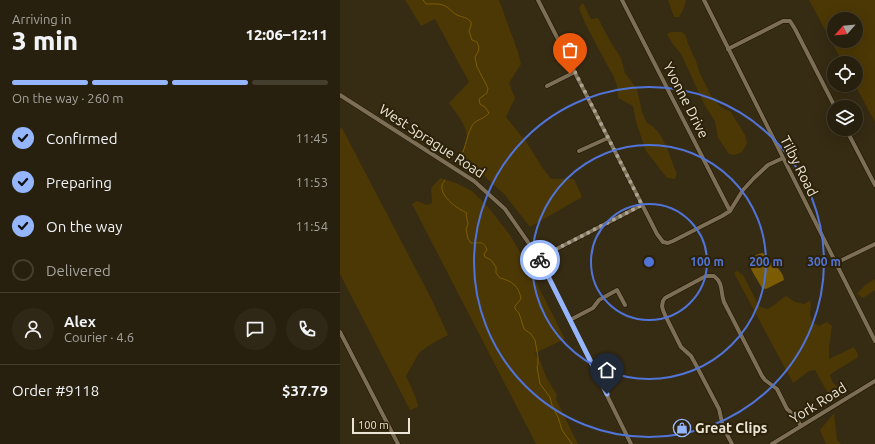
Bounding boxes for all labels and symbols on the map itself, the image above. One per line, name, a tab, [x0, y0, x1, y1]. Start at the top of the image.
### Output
north arrow	[827, 12, 863, 48]
pin	[553, 33, 587, 74]
street label: Yvonne Drive	[660, 59, 712, 141]
street label: West Sprague Road	[376, 101, 488, 181]
street label: Tilby Road	[777, 133, 821, 199]
courier	[520, 240, 560, 280]
centre of rings	[642, 255, 656, 269]
text: 100 m	[690, 255, 724, 268]
text: 200 m	[749, 255, 783, 268]
text: 300 m	[807, 255, 841, 268]
pin	[590, 353, 624, 394]
street label: York Road	[787, 379, 849, 427]
scale bar	[352, 416, 410, 435]
shop icon: Great Clips	[672, 418, 692, 438]
place label: Great Clips	[695, 420, 768, 436]

